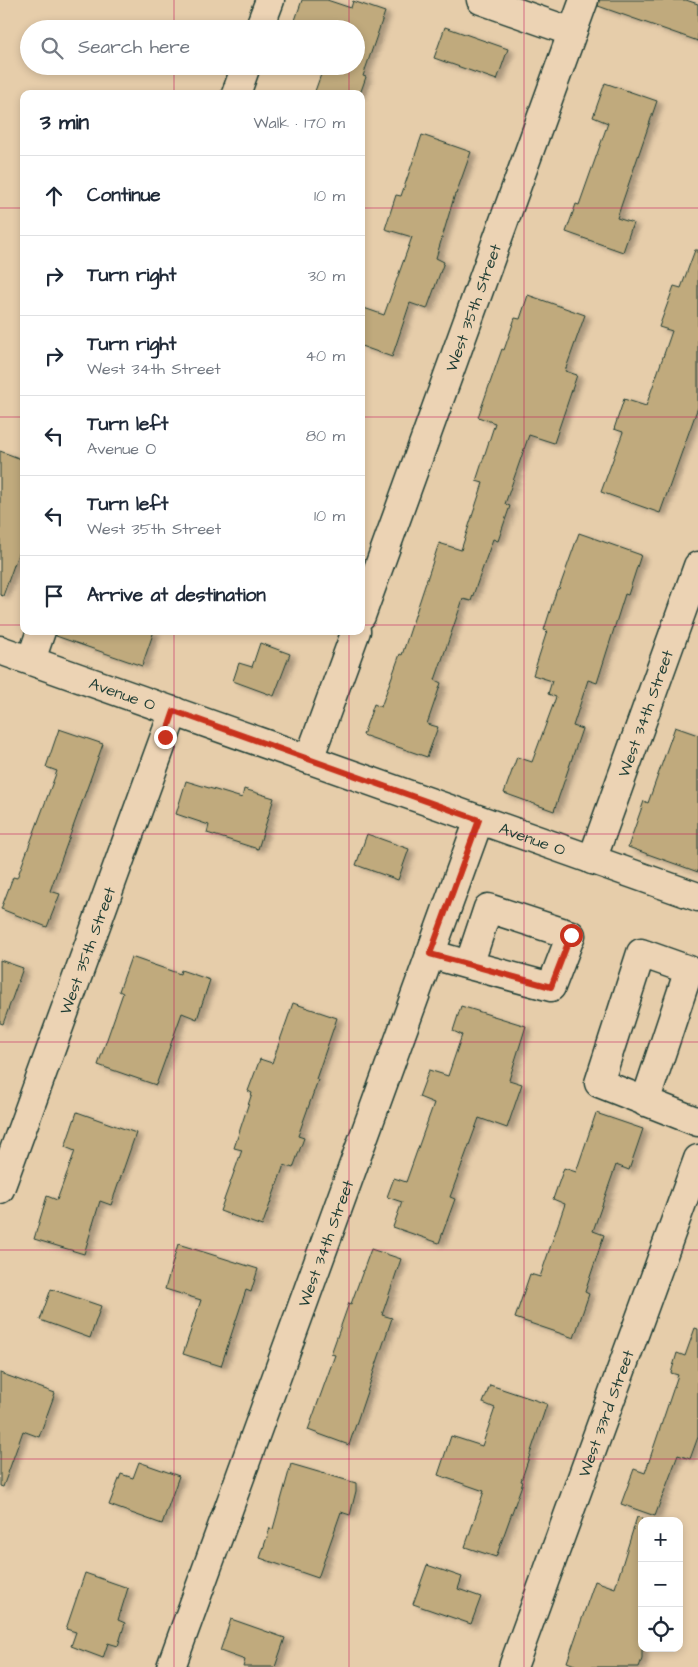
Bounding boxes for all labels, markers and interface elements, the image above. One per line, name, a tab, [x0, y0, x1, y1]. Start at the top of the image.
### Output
search box	[20, 20, 365, 75]
icon: search	[38, 34, 66, 62]
text: Search here	[78, 34, 190, 61]
text: 3 min	[40, 108, 89, 137]
text: Walk · 170 m	[254, 112, 345, 134]
icon: ahead	[40, 182, 68, 210]
text: Continue	[87, 182, 161, 209]
text: 10 m	[314, 185, 345, 207]
street label: West 35th Street	[440, 241, 507, 375]
icon: right	[40, 262, 68, 290]
text: Turn right	[87, 262, 176, 289]
text: 30 m	[308, 265, 345, 287]
text: Turn right	[87, 331, 176, 358]
icon: right	[40, 342, 68, 370]
text: 40 m	[305, 345, 345, 367]
text: West 34th Street	[87, 358, 221, 380]
text: Turn left	[87, 411, 168, 438]
icon: left	[40, 422, 68, 450]
text: 80 m	[306, 425, 345, 447]
text: Avenue O	[87, 438, 156, 460]
text: Turn left	[87, 491, 168, 518]
icon: left	[40, 502, 68, 530]
text: 10 m	[314, 505, 345, 527]
text: West 35th Street	[87, 518, 221, 540]
icon: arrive	[40, 582, 68, 610]
text: Arrive at destination	[87, 582, 266, 609]
street label: West 34th Street	[613, 646, 679, 780]
street label: Avenue O	[86, 672, 159, 716]
route end	[154, 726, 177, 749]
street label: Avenue O	[496, 818, 569, 861]
street label: West 35th Street	[55, 883, 121, 1017]
route start	[560, 924, 583, 947]
street label: West 34th Street	[293, 1176, 359, 1310]
street label: West 33rd Street	[573, 1347, 640, 1480]
map controls	[638, 1517, 683, 1652]
button: +	[638, 1517, 683, 1562]
button: −	[638, 1562, 683, 1607]
button: locate	[638, 1607, 683, 1652]

